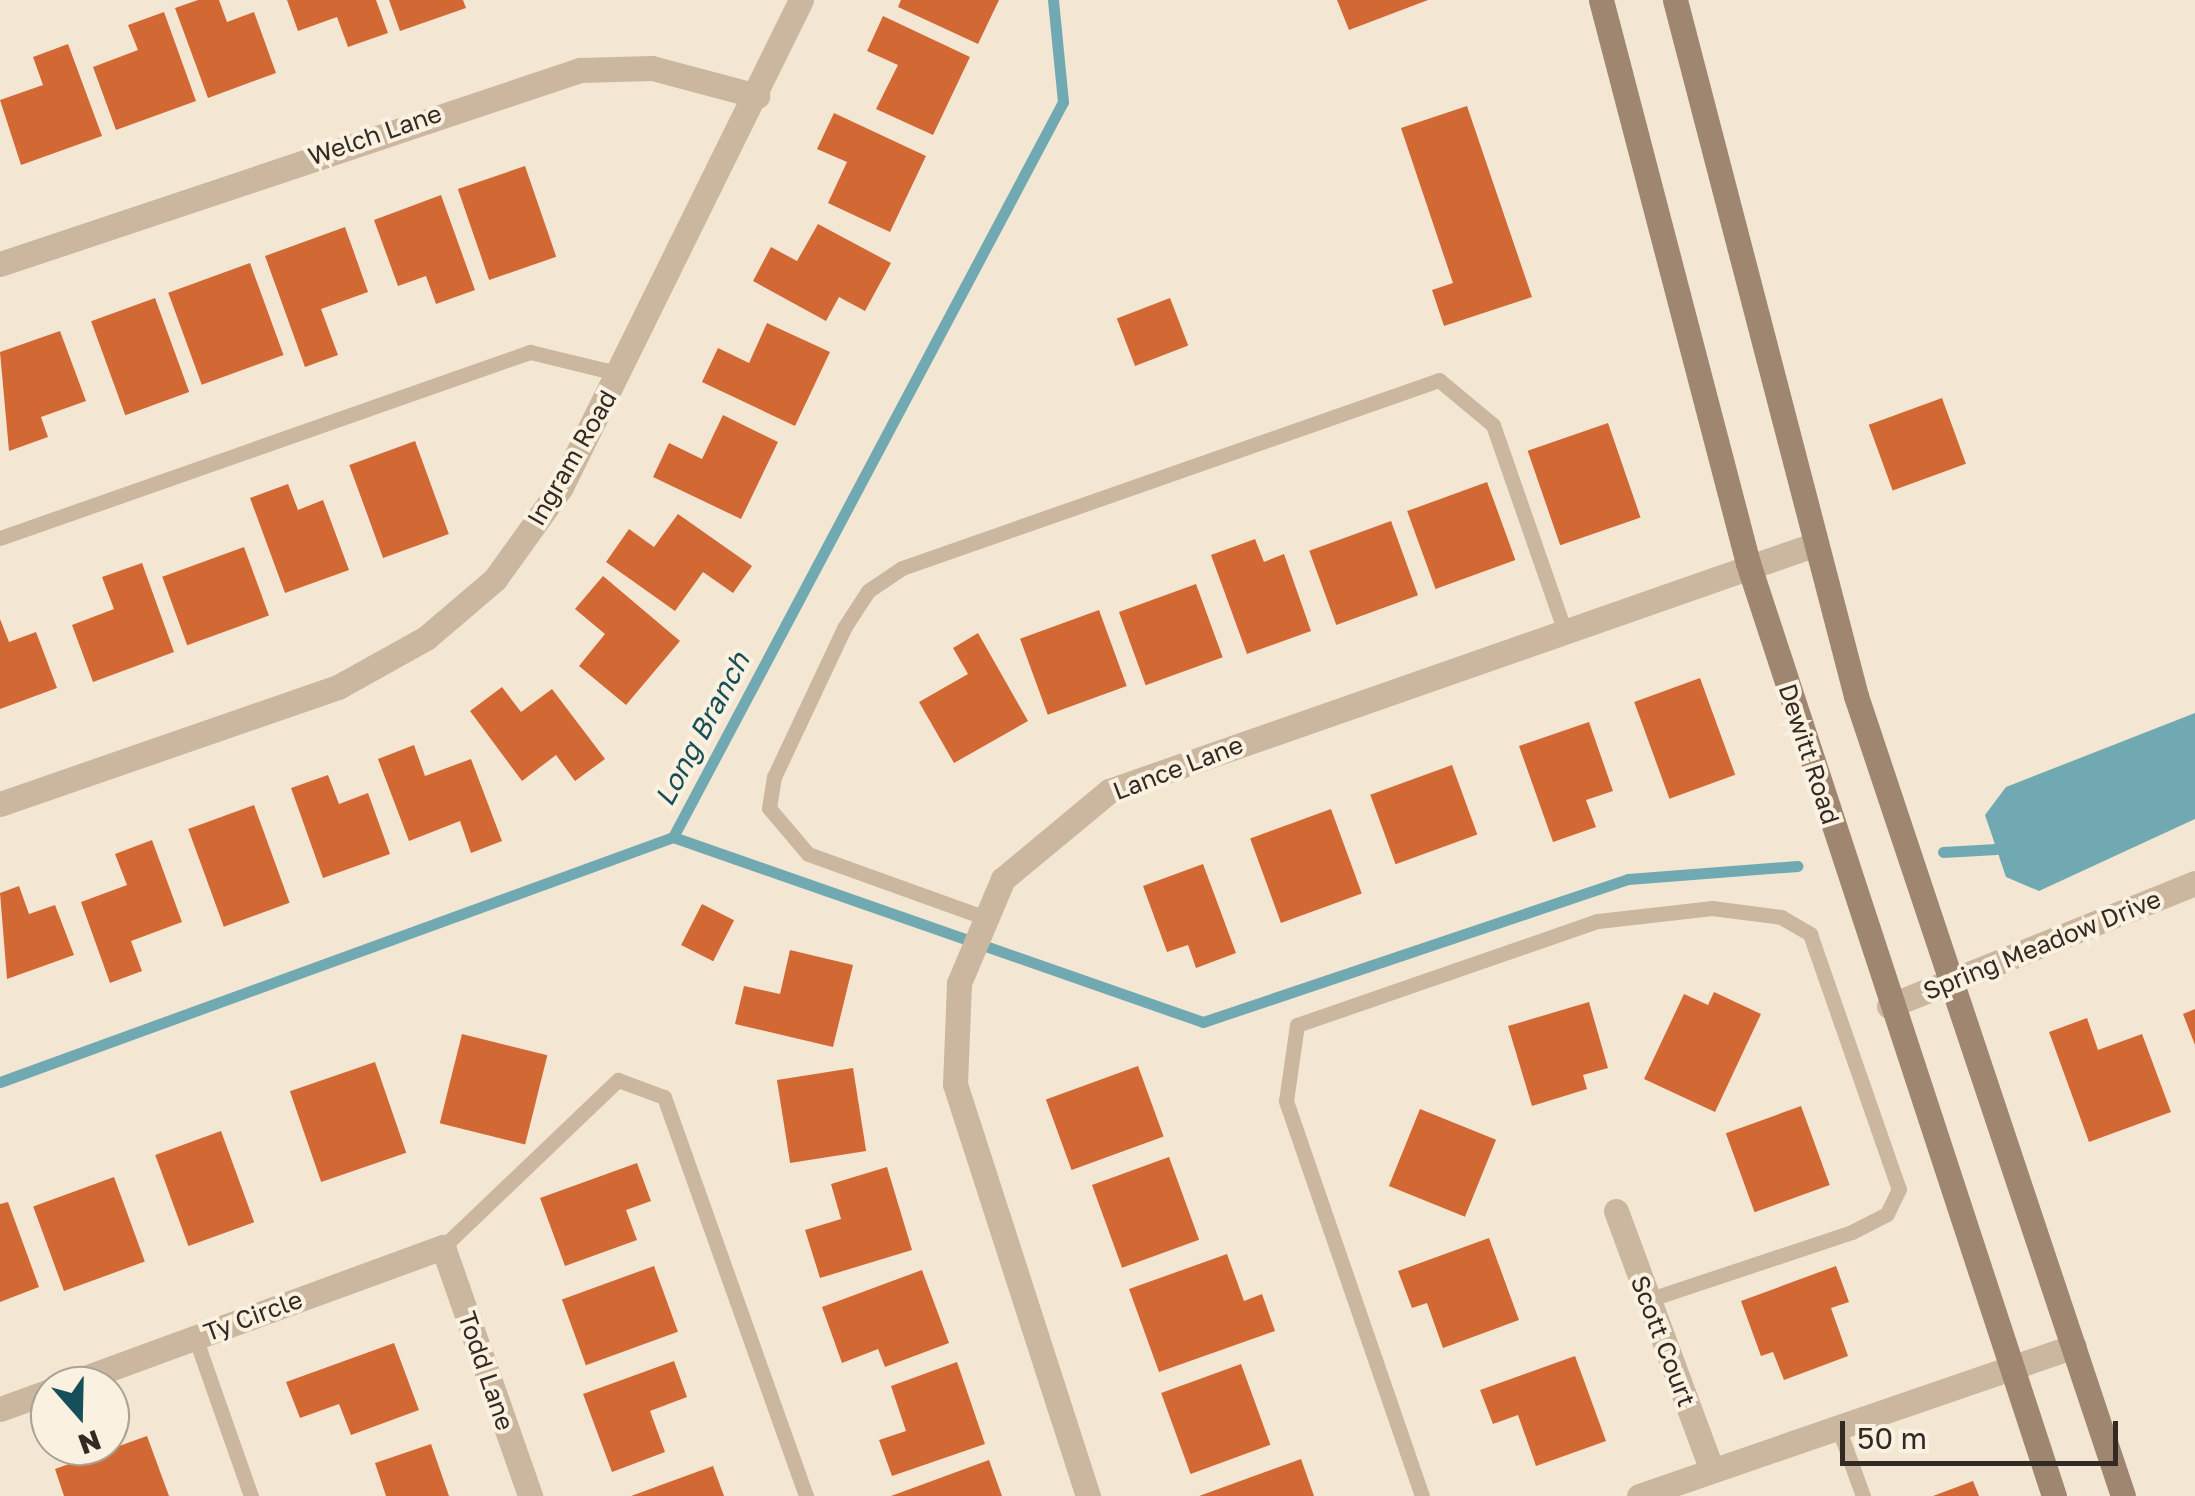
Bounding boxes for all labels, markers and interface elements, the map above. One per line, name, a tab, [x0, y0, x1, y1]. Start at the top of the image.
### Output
street label: Welch Lane	[304, 98, 446, 172]
street label: Ingram Road	[521, 385, 623, 531]
water label: Long Branch	[648, 647, 756, 811]
street label: Dewitt Road	[1772, 680, 1846, 828]
street label: Lance Lane	[1109, 729, 1247, 807]
street label: Spring Meadow Drive	[1919, 884, 2165, 1006]
street label: Scott Court	[1624, 1271, 1702, 1411]
street label: Ty Circle	[200, 1284, 306, 1348]
street label: Todd Lane	[452, 1308, 520, 1434]
north arrow	[30, 1366, 130, 1466]
scale bar	[1845, 1401, 2122, 1463]
text: 50 m	[1857, 1420, 1927, 1456]
text: N	[74, 1424, 105, 1462]

